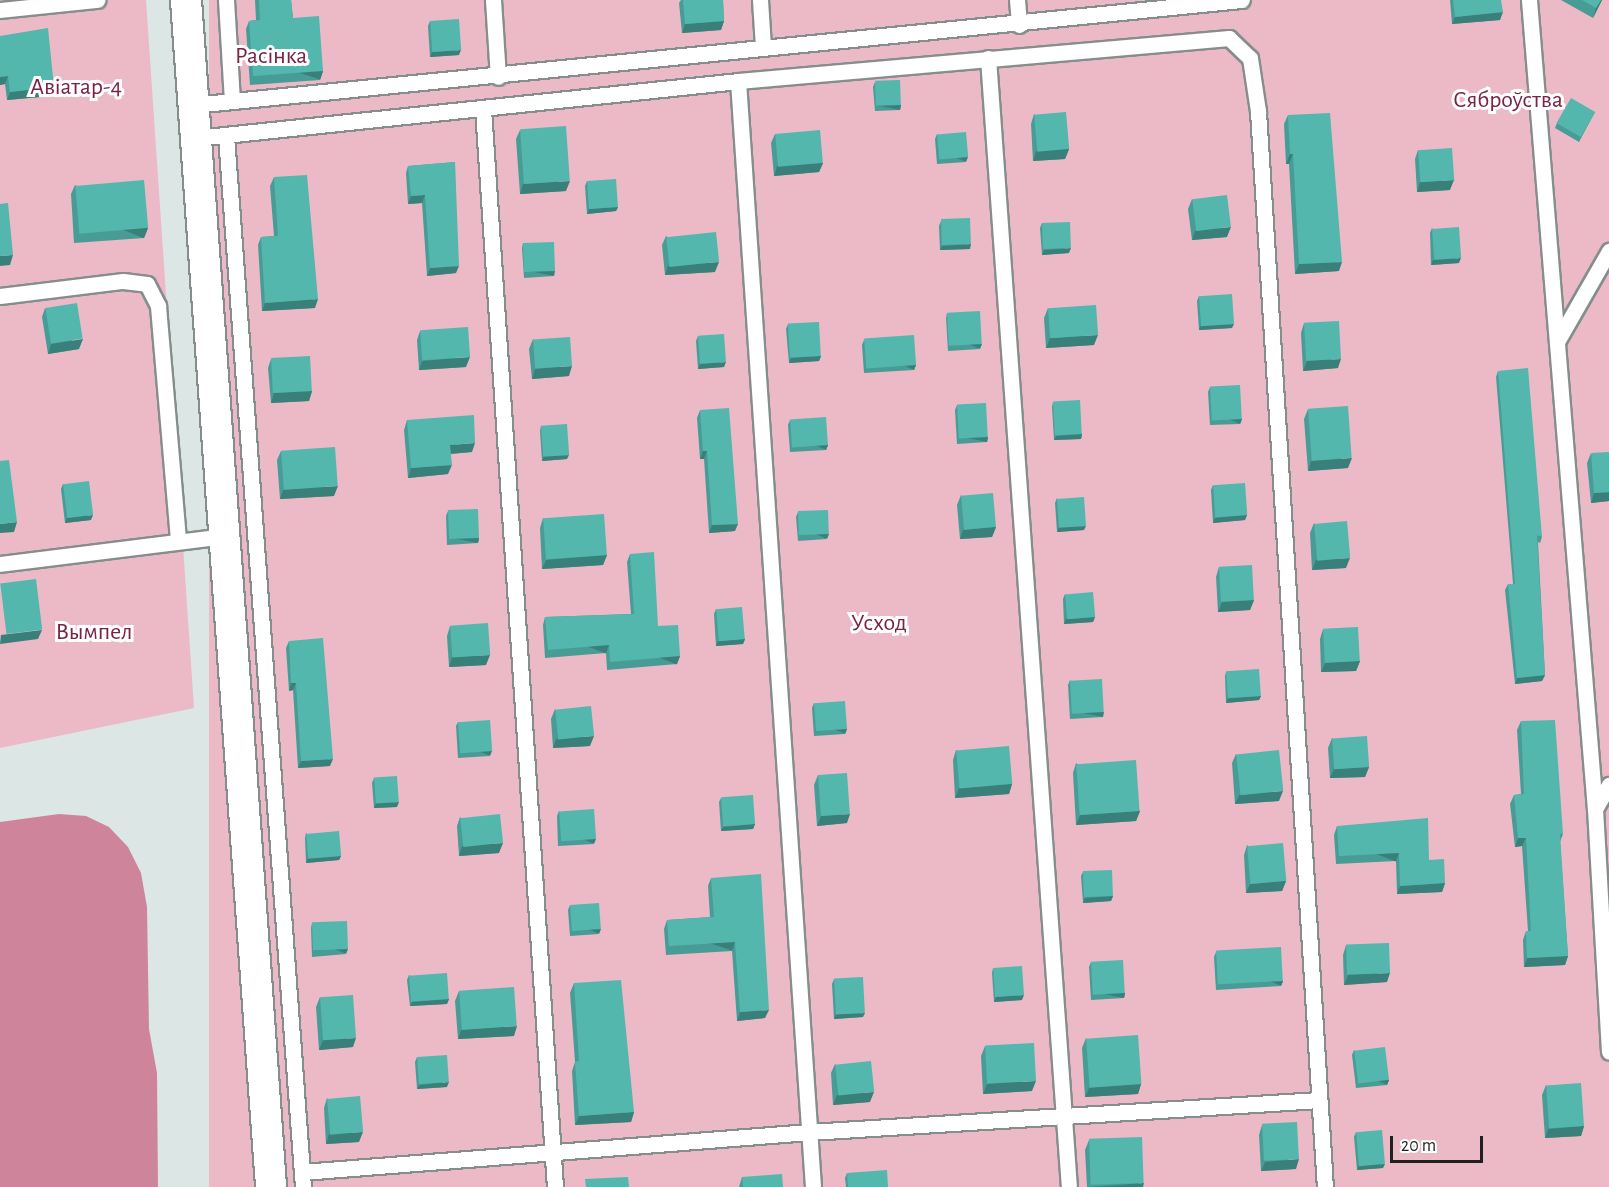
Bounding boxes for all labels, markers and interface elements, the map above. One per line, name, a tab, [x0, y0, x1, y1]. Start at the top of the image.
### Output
park label: Расінка	[235, 43, 307, 71]
park label: Авіатар-4	[30, 74, 122, 102]
park label: Сяброўства	[1453, 87, 1563, 115]
park label: Усход	[851, 610, 907, 638]
park label: Вымпел	[55, 619, 133, 647]
scale bar	[1393, 1124, 1486, 1162]
text: 20 m	[1401, 1137, 1436, 1155]

